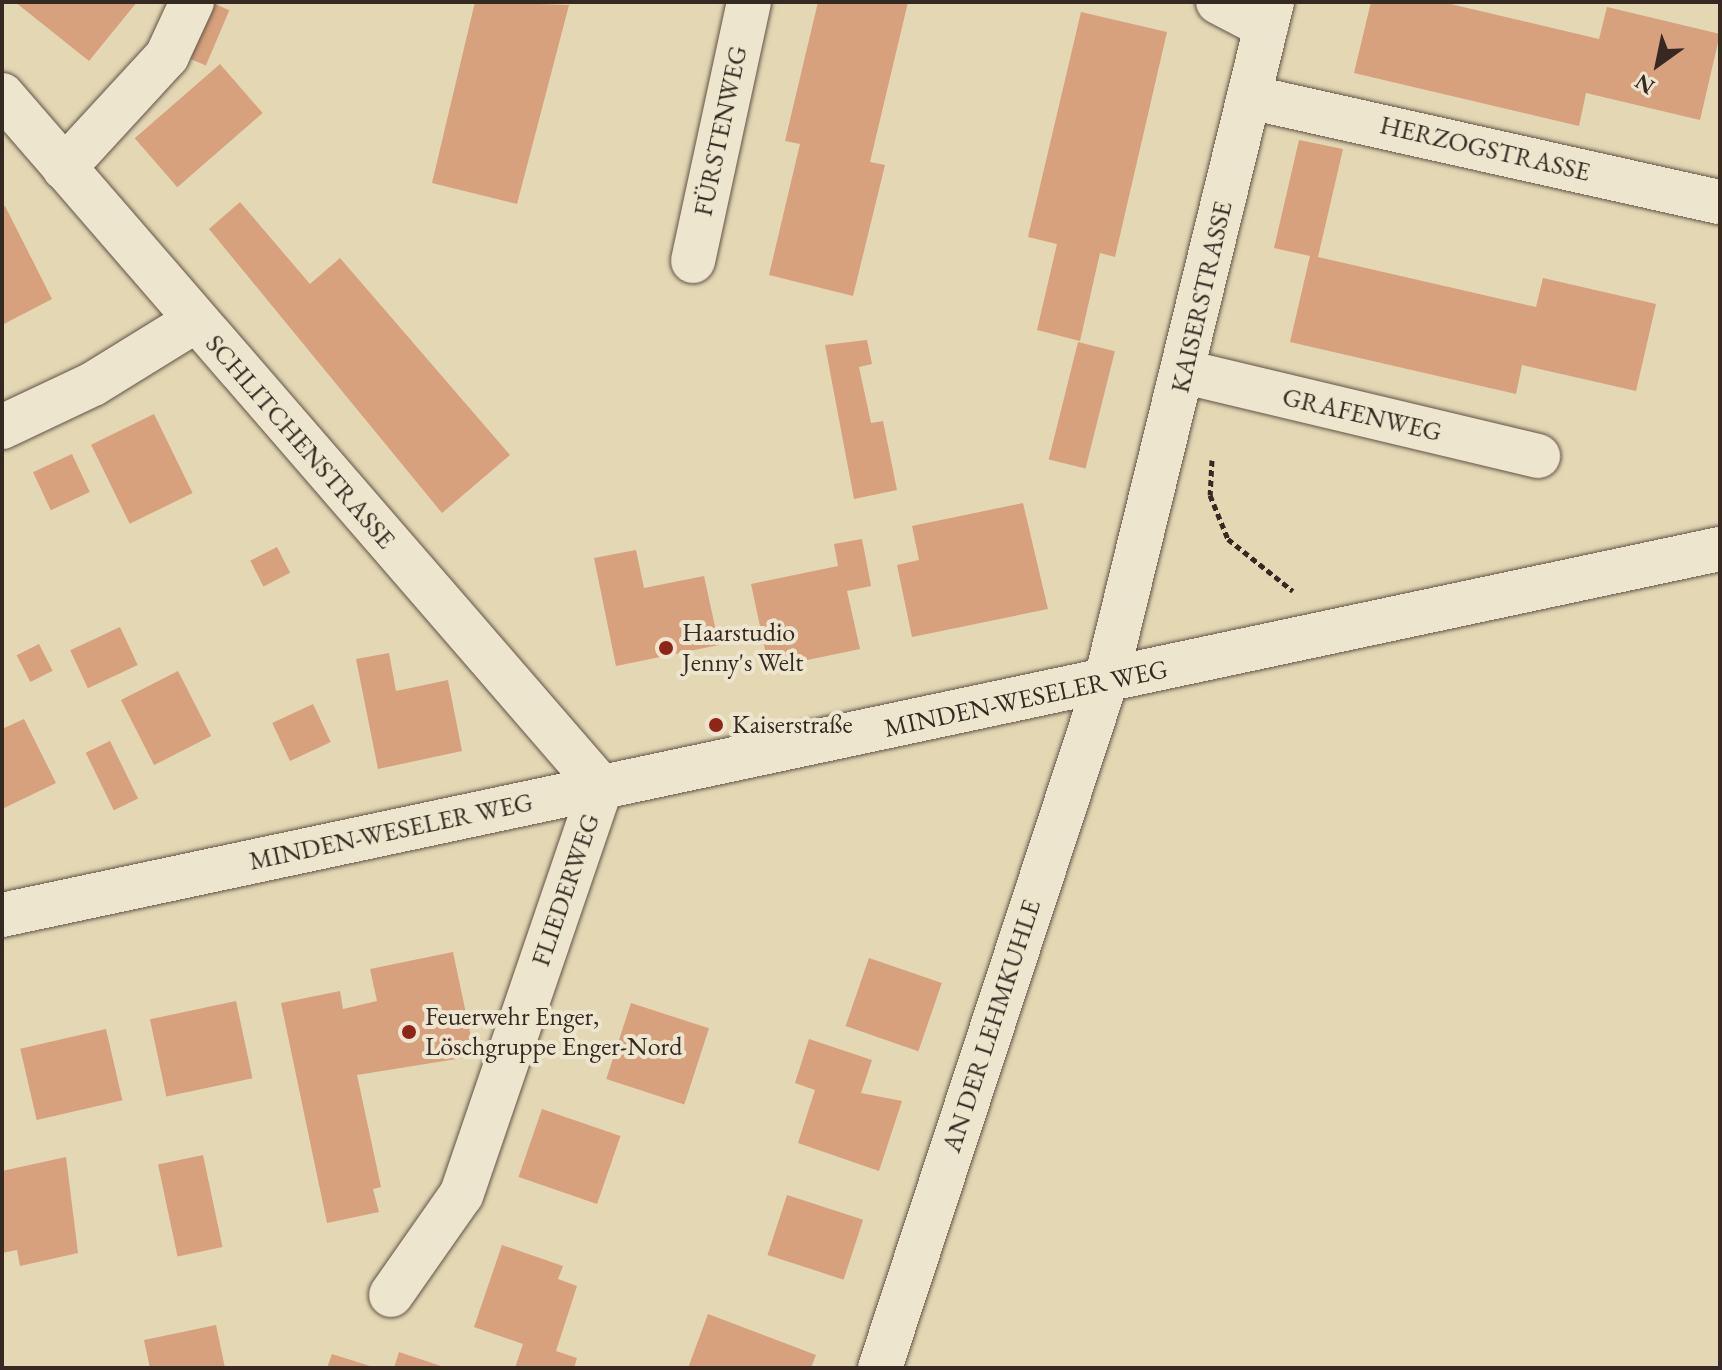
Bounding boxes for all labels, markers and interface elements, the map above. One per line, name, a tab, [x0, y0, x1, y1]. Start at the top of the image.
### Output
north arrow	[1618, 24, 1698, 104]
street label: FÜRSTENWEG	[688, 43, 754, 219]
text: N	[1629, 68, 1660, 102]
street label: HERZOGSTRASSE	[1377, 110, 1593, 188]
street label: KAISERSTRASSE	[1165, 198, 1239, 396]
street label: SCHLITCHENSTRASSE	[199, 329, 401, 555]
street label: GRAFENWEG	[1279, 382, 1445, 448]
place label: Haarstudio Jenny's Welt	[682, 617, 803, 678]
marker: Haarstudio Jenny's Welt	[657, 639, 675, 657]
street label: MINDEN-WESELER WEG	[881, 654, 1171, 744]
place label: Kaiserstraße	[732, 709, 853, 741]
marker: Kaiserstraße	[707, 716, 725, 734]
street label: MINDEN-WESELER WEG	[246, 787, 536, 877]
street label: FLIEDERWEG	[525, 810, 607, 970]
street label: AN DER LEHMKUHLE	[936, 896, 1048, 1156]
place label: Feuerwehr Enger, Löschgruppe Enger-Nord	[425, 1001, 682, 1062]
marker: Feuerwehr Enger, Löschgruppe Enger-Nord	[400, 1023, 418, 1041]

